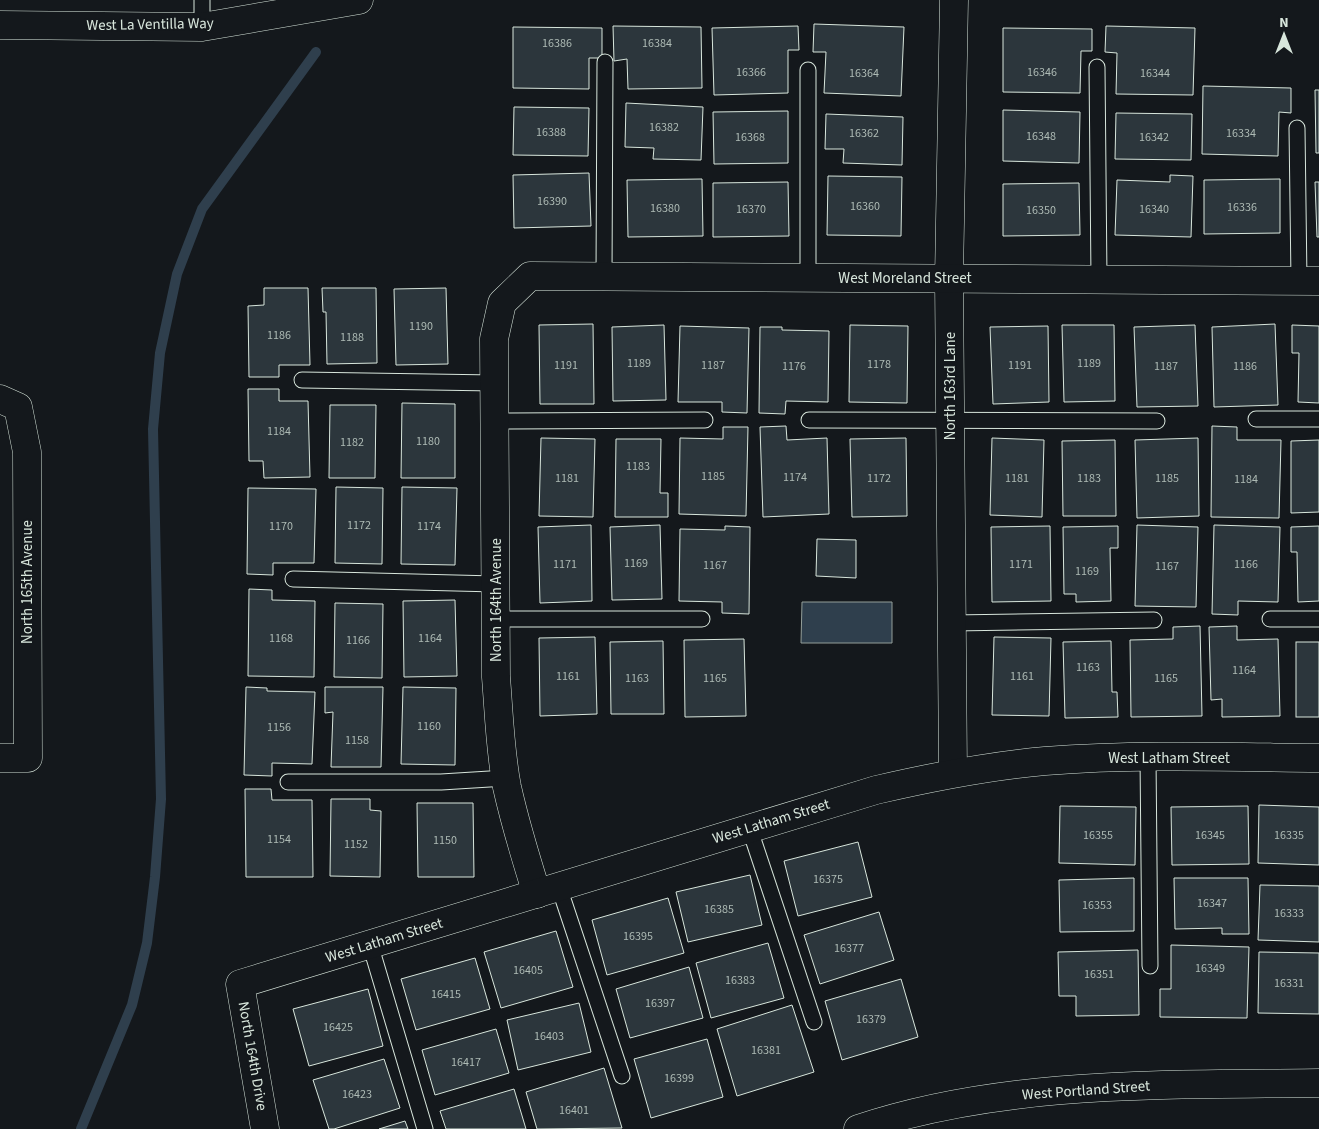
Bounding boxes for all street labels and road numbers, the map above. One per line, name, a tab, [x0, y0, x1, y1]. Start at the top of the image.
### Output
street label: West La Ventilla Way	[86, 13, 214, 36]
street label: West Moreland Street	[838, 268, 972, 289]
street label: North 163rd Lane	[940, 332, 961, 440]
street label: North 165th Avenue	[17, 520, 38, 644]
street label: North 164th Avenue	[486, 538, 507, 662]
street label: West Latham Street	[1108, 748, 1230, 769]
street label: West Latham Street	[710, 794, 832, 849]
street label: West Latham Street	[323, 913, 445, 968]
street label: North 164th Drive	[233, 1000, 272, 1112]
street label: West Portland Street	[1021, 1076, 1151, 1105]

